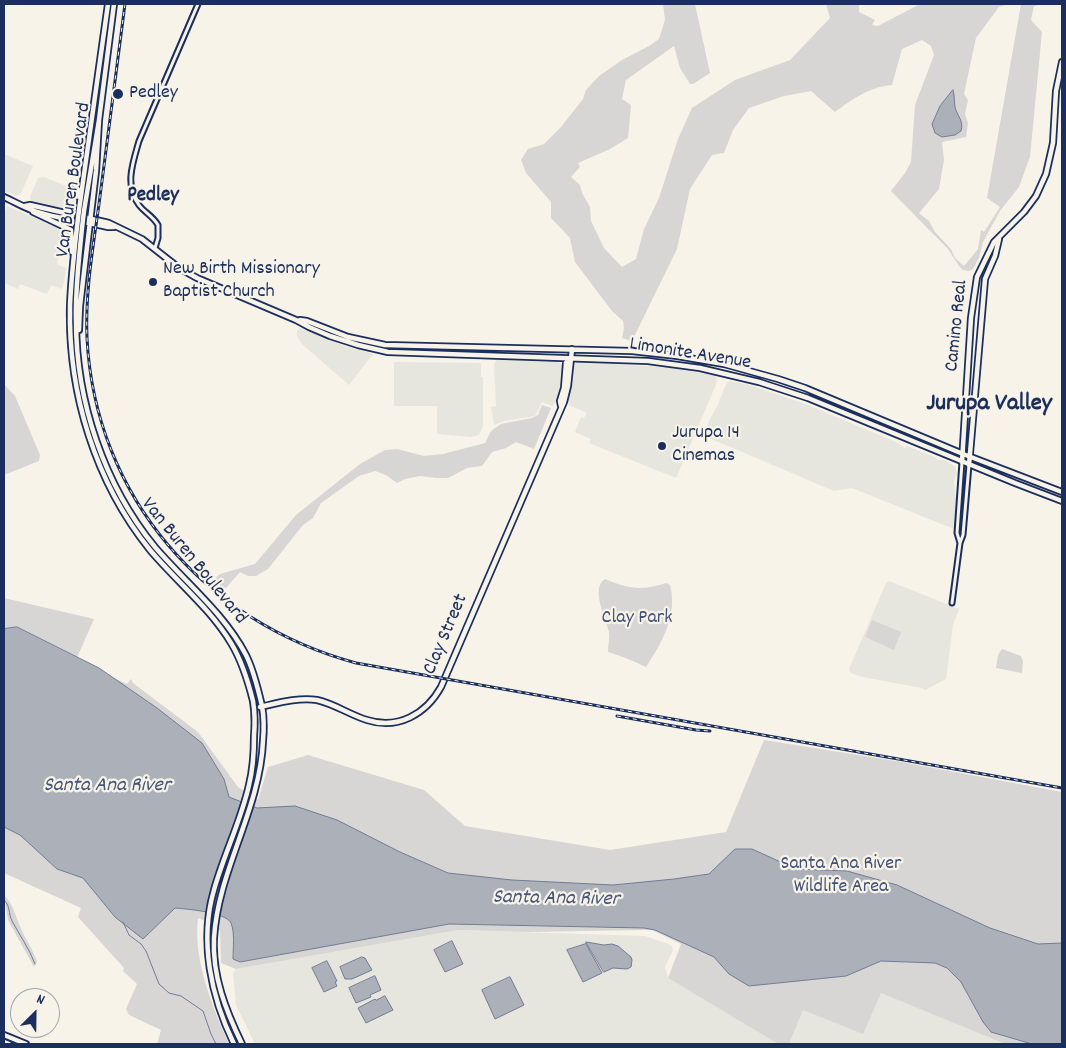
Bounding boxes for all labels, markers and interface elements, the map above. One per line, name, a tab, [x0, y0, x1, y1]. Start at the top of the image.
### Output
place label: Pedley	[129, 82, 178, 106]
marker: Pedley	[111, 87, 125, 101]
street label: Van Buren Boulevard	[52, 101, 98, 259]
district label: Pedley	[127, 184, 179, 210]
place label: New Birth Missionary Baptist Church	[163, 258, 320, 305]
marker: New Birth Missionary Baptist Church	[147, 276, 159, 288]
street label: Camino Real	[941, 279, 975, 373]
street label: Limonite Avenue	[627, 334, 753, 376]
district label: Jurupa Valley	[926, 391, 1052, 421]
place label: Jurupa 14 Cinemas	[672, 422, 740, 469]
marker: Jurupa 14 Cinemas	[656, 440, 668, 452]
street label: Van Buren Boulevard	[135, 494, 251, 630]
street label: Clay Street	[419, 591, 475, 679]
park label: Clay Park	[602, 607, 672, 631]
water label: Santa Ana River	[44, 774, 170, 800]
park label: Santa Ana River Wildlife Area	[781, 853, 901, 900]
water label: Santa Ana River	[492, 886, 620, 914]
north arrow	[10, 988, 60, 1038]
text: N	[33, 990, 48, 1011]

